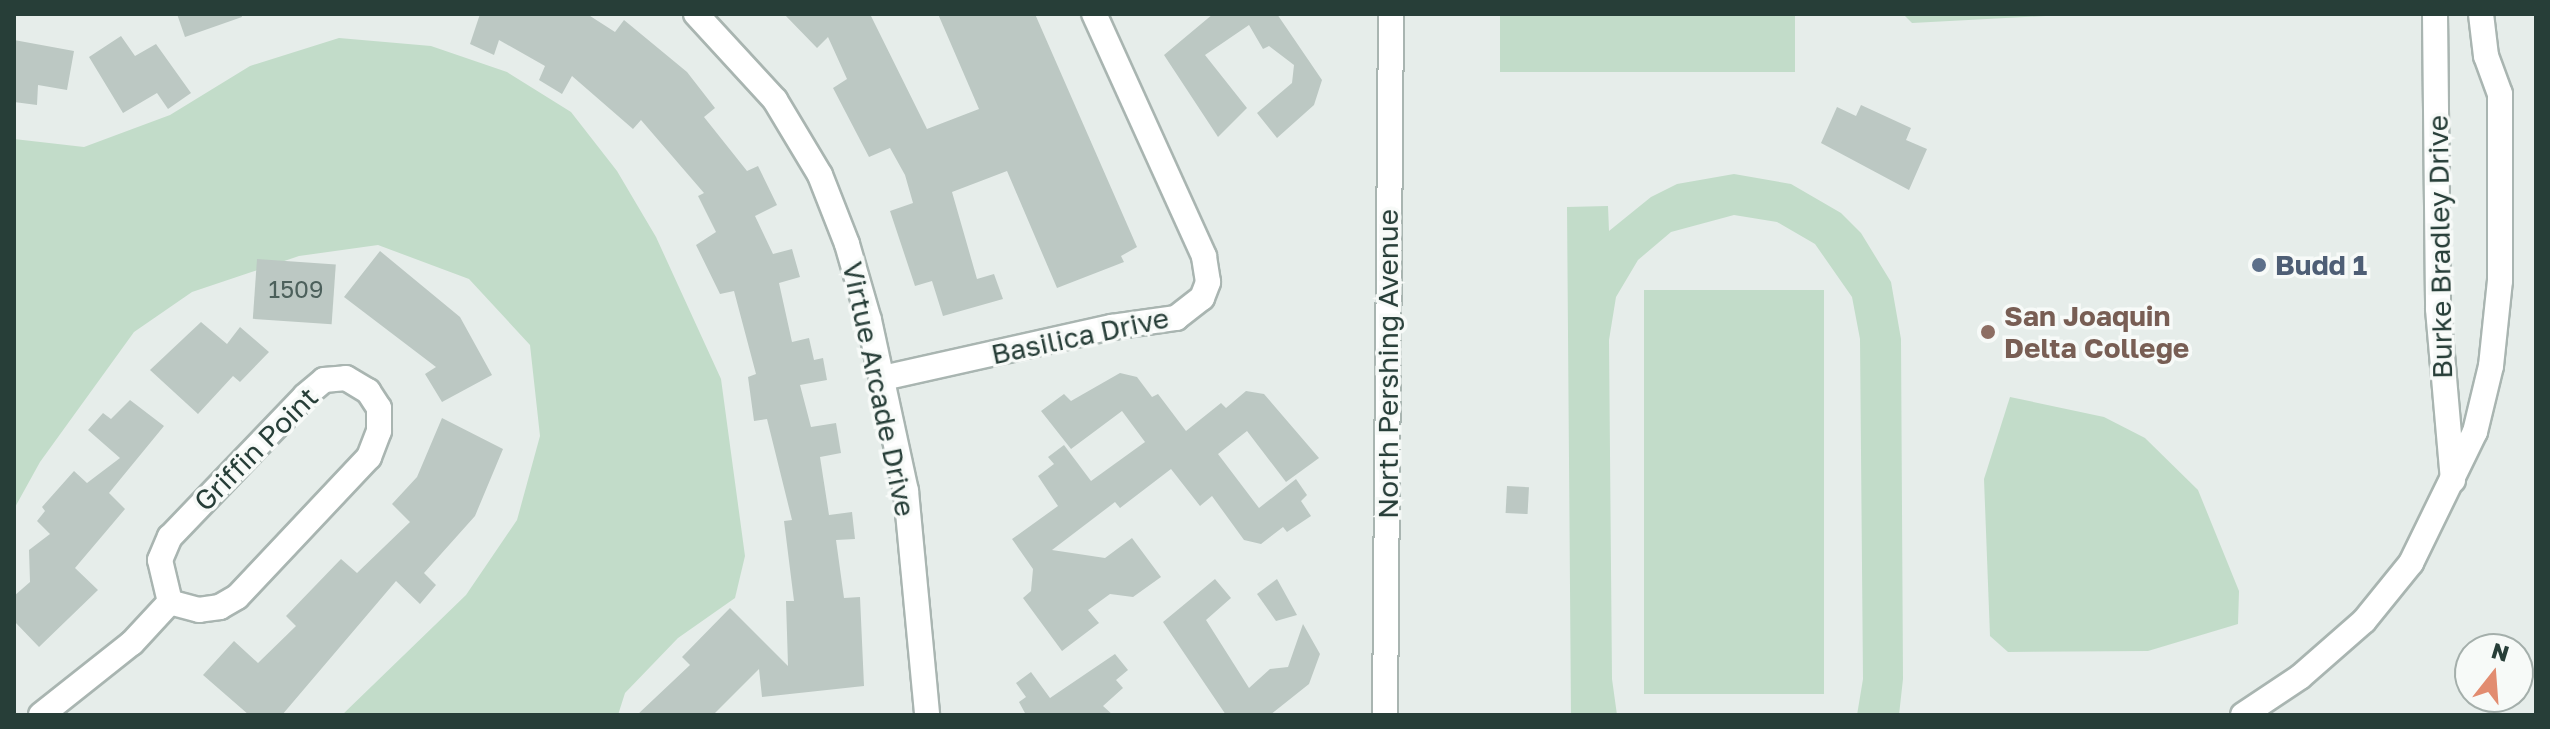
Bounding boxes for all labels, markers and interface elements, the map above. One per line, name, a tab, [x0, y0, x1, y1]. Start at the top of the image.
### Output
street label: Burke Bradley Drive	[2421, 115, 2459, 379]
street label: North Pershing Avenue	[1371, 209, 1405, 519]
place label: Budd 1	[2275, 248, 2367, 282]
marker: Budd 1	[2250, 256, 2268, 274]
street label: Virtue Arcade Drive	[836, 259, 922, 519]
house number: 1509	[269, 275, 323, 303]
place label: San Joaquin Delta College	[2004, 299, 2189, 365]
street label: Basilica Drive	[988, 301, 1172, 371]
marker: San Joaquin Delta College	[1979, 323, 1997, 341]
street label: Griffin Point	[187, 380, 325, 518]
north arrow	[2454, 633, 2534, 713]
text: N	[2489, 636, 2513, 667]

